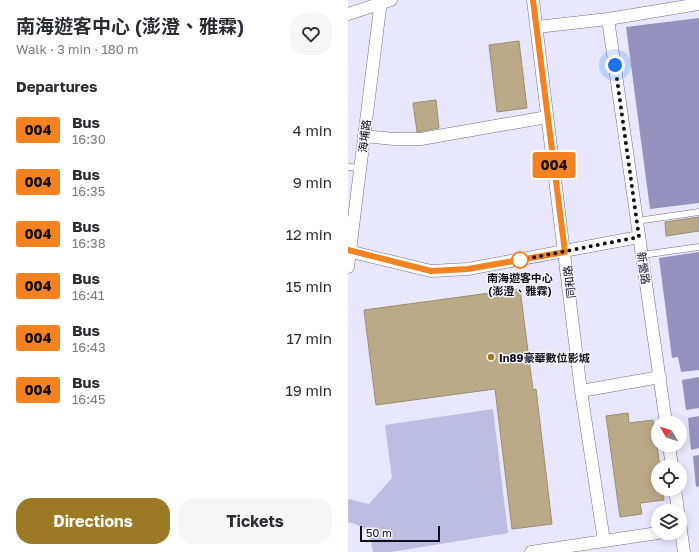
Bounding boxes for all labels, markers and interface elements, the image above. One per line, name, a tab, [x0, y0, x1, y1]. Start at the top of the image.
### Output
button: heart	[290, 13, 332, 55]
text: 南海遊客中心 (澎澄、雅霖)	[16, 14, 244, 37]
text: Walk · 3 min · 180 m	[16, 41, 139, 57]
your location	[605, 55, 625, 75]
text: Departures	[16, 77, 97, 95]
text: Bus	[72, 113, 100, 131]
street label: 海埔路	[356, 119, 372, 153]
text: 004	[25, 121, 51, 138]
text: 4 min	[293, 121, 332, 139]
text: 16:30	[72, 131, 106, 147]
line badge: 004	[531, 152, 577, 178]
text: 004	[541, 156, 567, 173]
text: Bus	[72, 165, 100, 183]
text: 004	[25, 173, 51, 190]
text: 9 min	[293, 173, 332, 191]
text: 16:35	[72, 183, 105, 199]
text: Bus	[72, 217, 100, 235]
text: 004	[25, 225, 51, 242]
text: 12 min	[286, 225, 332, 243]
text: 16:38	[72, 235, 106, 251]
marker: 南海遊客中心 (澎澄、雅霖)	[511, 251, 529, 269]
street label: 新營路	[635, 251, 653, 285]
street label: 同和路	[561, 265, 577, 299]
text: Bus	[72, 269, 100, 287]
place label: 南海遊客中心 (澎澄、雅霖)	[487, 271, 553, 297]
text: 004	[25, 277, 51, 294]
text: 15 min	[286, 277, 332, 295]
text: 16:41	[72, 287, 104, 303]
text: Bus	[72, 321, 100, 339]
text: 004	[25, 329, 51, 346]
text: 17 min	[287, 329, 332, 347]
text: 16:43	[72, 339, 106, 355]
place label: In89豪華數位影城	[499, 351, 590, 364]
marker: In89豪華數位影城	[486, 352, 496, 362]
text: Bus	[72, 373, 100, 391]
text: 004	[25, 381, 51, 398]
text: 19 min	[285, 381, 332, 399]
text: 16:45	[72, 391, 106, 407]
north arrow	[651, 416, 687, 452]
map controls	[651, 416, 687, 540]
button: locate	[651, 460, 687, 496]
button: Directions	[16, 498, 170, 544]
button: Tickets	[178, 498, 332, 544]
button: layers	[651, 504, 687, 540]
scale bar	[360, 524, 440, 543]
text: 50 m	[366, 526, 392, 539]

